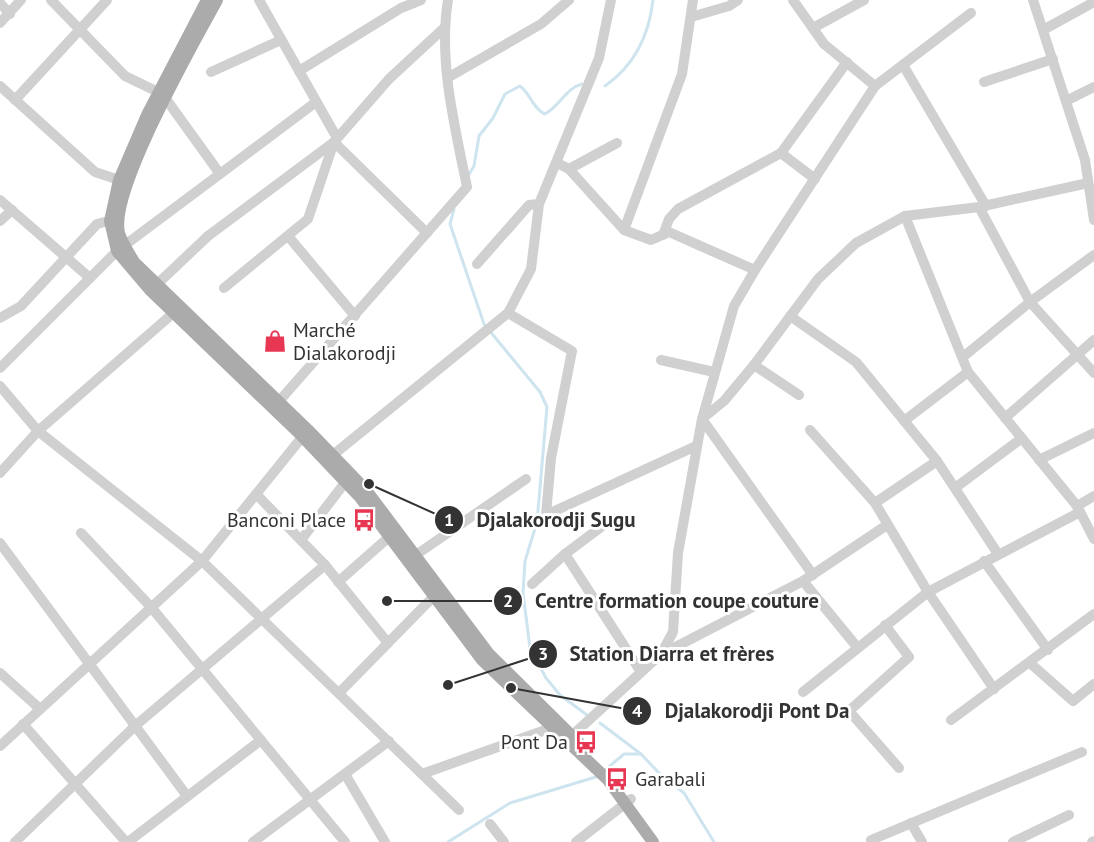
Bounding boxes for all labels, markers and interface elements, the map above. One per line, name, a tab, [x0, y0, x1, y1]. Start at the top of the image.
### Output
place label: Marché Dialakorodji	[293, 317, 396, 366]
shop icon: Marché Dialakorodji	[262, 328, 288, 354]
callout: Djalakorodji Sugu	[434, 500, 647, 539]
text: Djalakorodji Sugu	[476, 506, 636, 533]
place label: Banconi Place	[227, 507, 346, 533]
bus stop icon: Banconi Place	[351, 507, 377, 533]
text: 1	[444, 508, 454, 531]
callout: Centre formation coupe couture	[493, 581, 831, 620]
text: Centre formation coupe couture	[535, 587, 819, 614]
text: 2	[503, 589, 513, 612]
callout: Station Diarra et frères	[528, 635, 787, 674]
text: Station Diarra et frères	[569, 640, 775, 667]
text: 3	[538, 642, 548, 665]
callout: Djalakorodji Pont Da	[622, 692, 861, 731]
text: Djalakorodji Pont Da	[665, 697, 849, 724]
text: 4	[632, 699, 642, 722]
place label: Pont Da	[501, 729, 568, 755]
bus stop icon: Pont Da	[573, 729, 599, 755]
bus stop icon: Garabali	[604, 766, 630, 792]
place label: Garabali	[635, 766, 706, 792]

